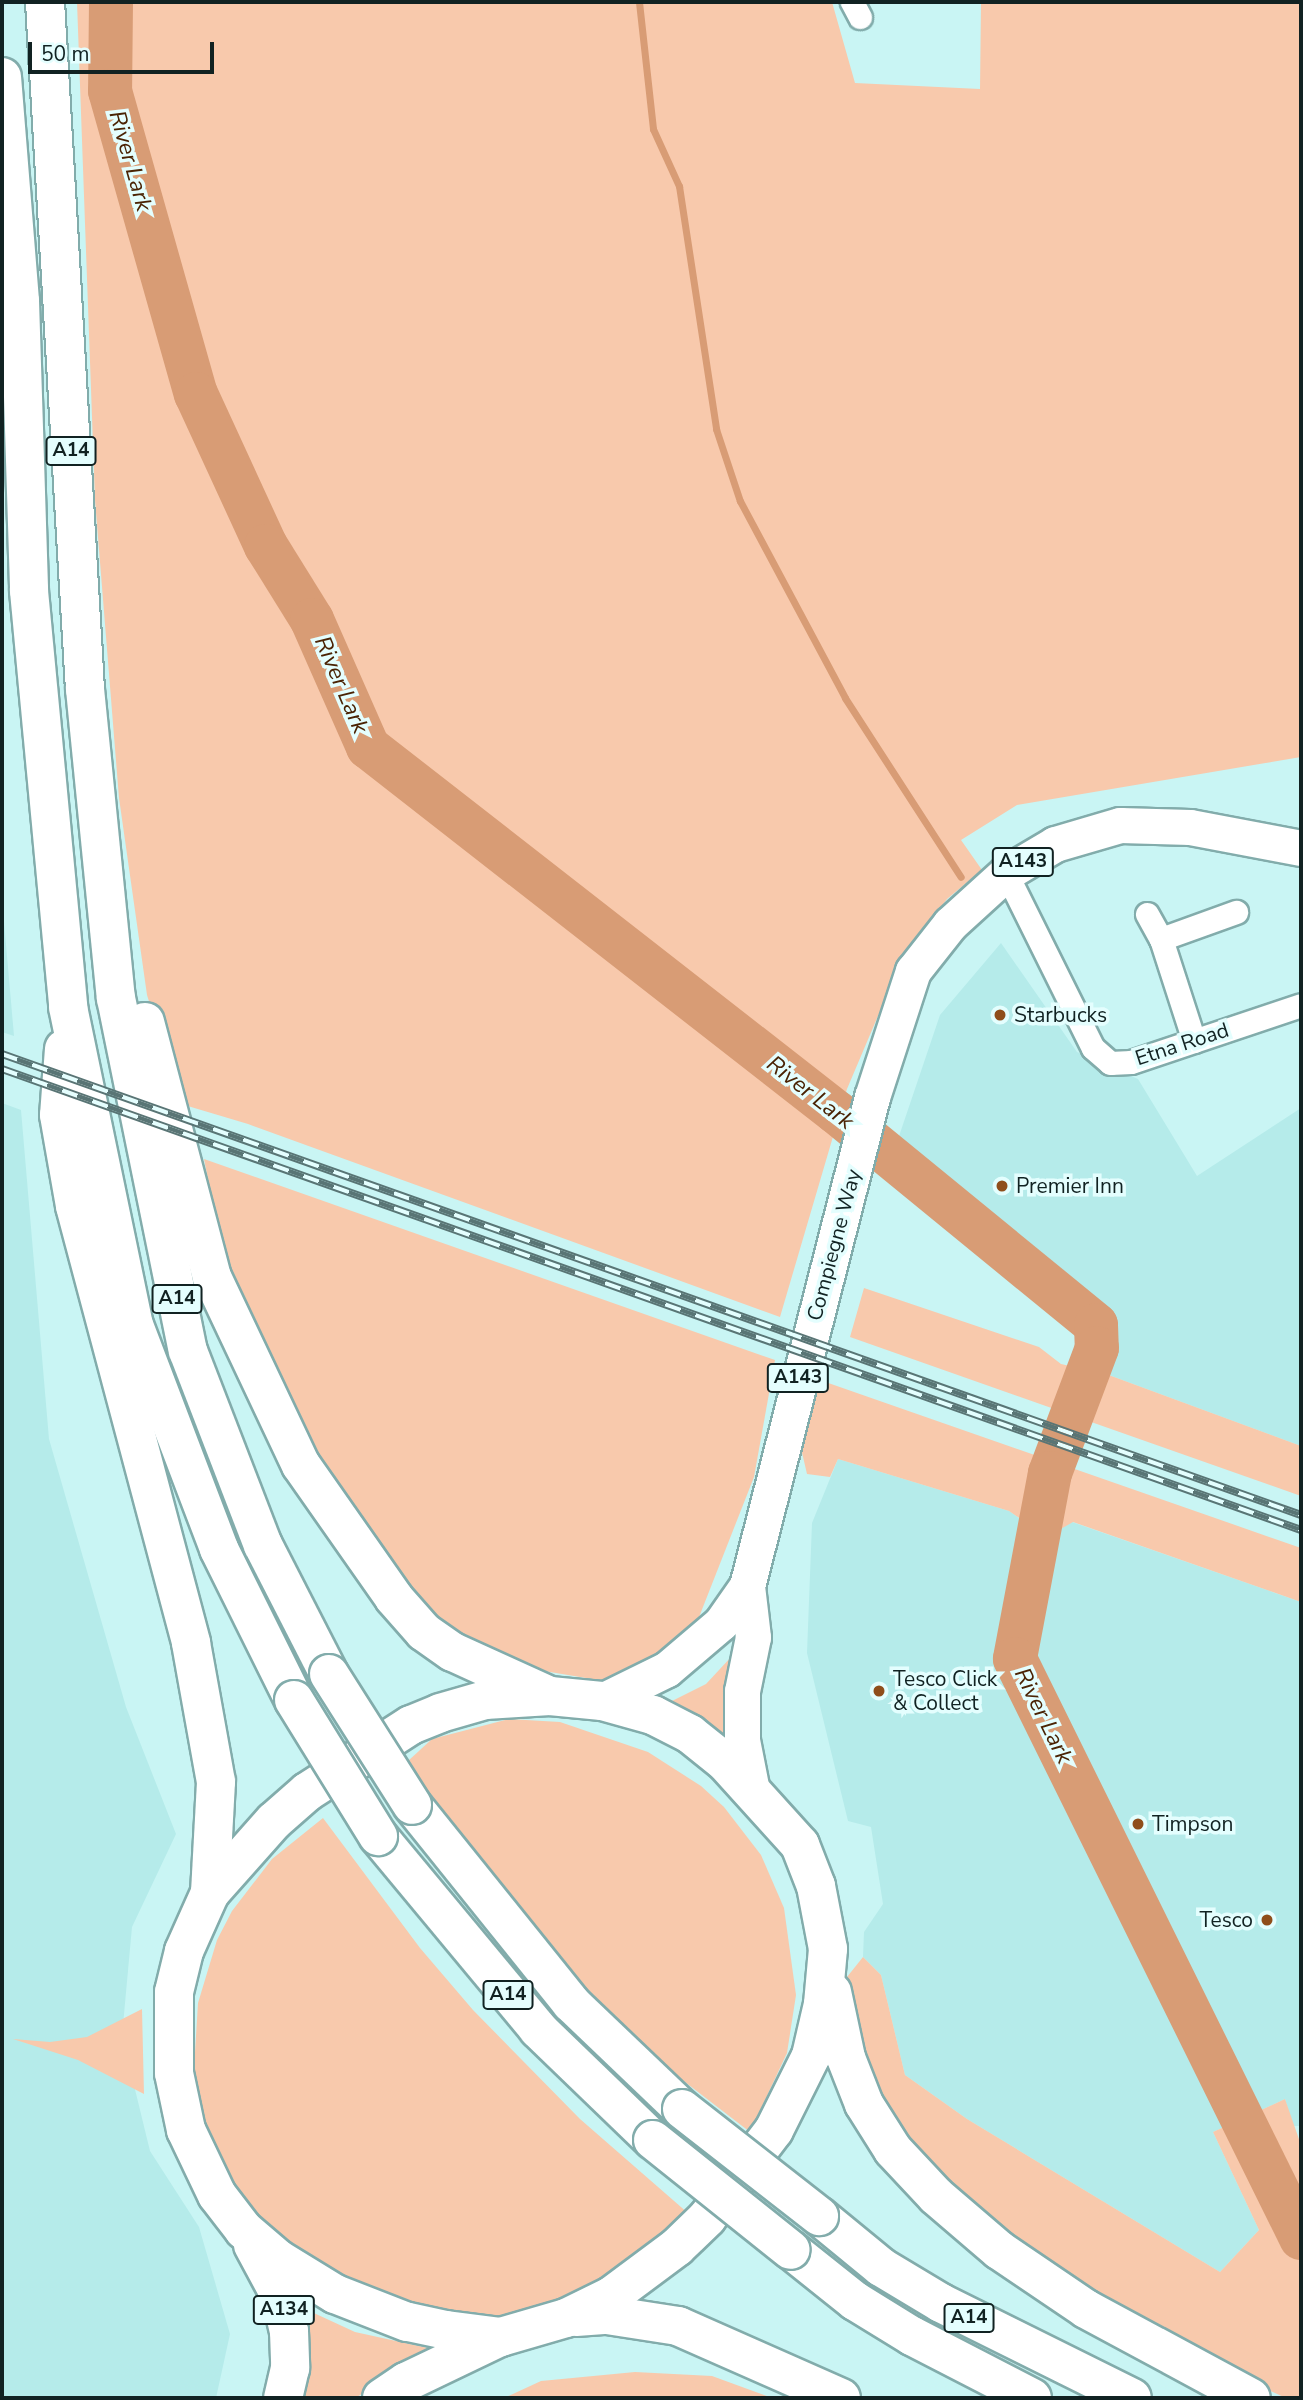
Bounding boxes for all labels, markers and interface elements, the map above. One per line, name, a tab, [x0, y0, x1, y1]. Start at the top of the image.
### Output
scale bar	[32, 28, 217, 72]
text: 50 m	[41, 40, 90, 68]
water label: River Lark	[103, 108, 157, 214]
road number: A14	[45, 436, 97, 466]
water label: River Lark	[308, 632, 374, 738]
road number: A143	[992, 846, 1054, 877]
place label: Starbucks	[1014, 1002, 1107, 1028]
marker: Starbucks	[992, 1007, 1008, 1023]
street label: Etna Road	[1132, 1017, 1232, 1071]
water label: River Lark	[761, 1050, 859, 1136]
street label: Compiegne Way	[802, 1166, 866, 1324]
place label: Premier Inn	[1016, 1173, 1124, 1199]
marker: Premier Inn	[994, 1178, 1010, 1194]
road number: A14	[151, 1284, 203, 1315]
road number: A143	[766, 1362, 830, 1394]
water label: River Lark	[1008, 1664, 1078, 1768]
place label: Tesco Click & Collect	[893, 1666, 997, 1716]
marker: Tesco Click & Collect	[871, 1683, 887, 1699]
place label: Timpson	[1152, 1811, 1233, 1837]
marker: Timpson	[1130, 1816, 1146, 1832]
place label: Tesco	[1200, 1907, 1253, 1933]
marker: Tesco	[1259, 1912, 1275, 1928]
road number: A14	[482, 1980, 534, 2010]
road number: A134	[252, 2294, 316, 2326]
road number: A14	[943, 2302, 995, 2334]

